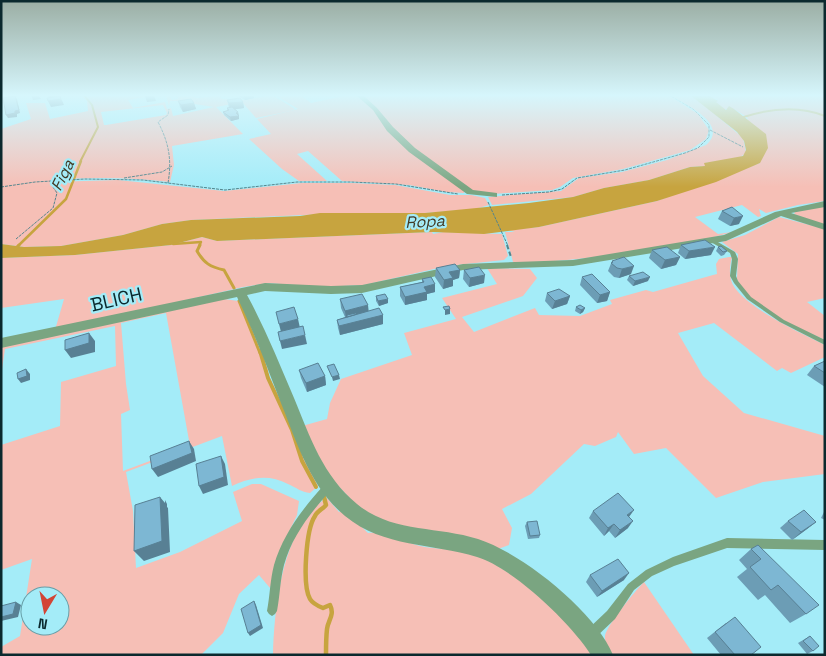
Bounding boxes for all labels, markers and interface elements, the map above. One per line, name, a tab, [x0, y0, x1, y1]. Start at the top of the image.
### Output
water label: Figa	[46, 156, 79, 194]
water label: Ropa	[405, 210, 446, 233]
street label: BLICH	[88, 281, 144, 318]
north arrow	[20, 586, 70, 636]
text: N	[37, 614, 49, 633]

